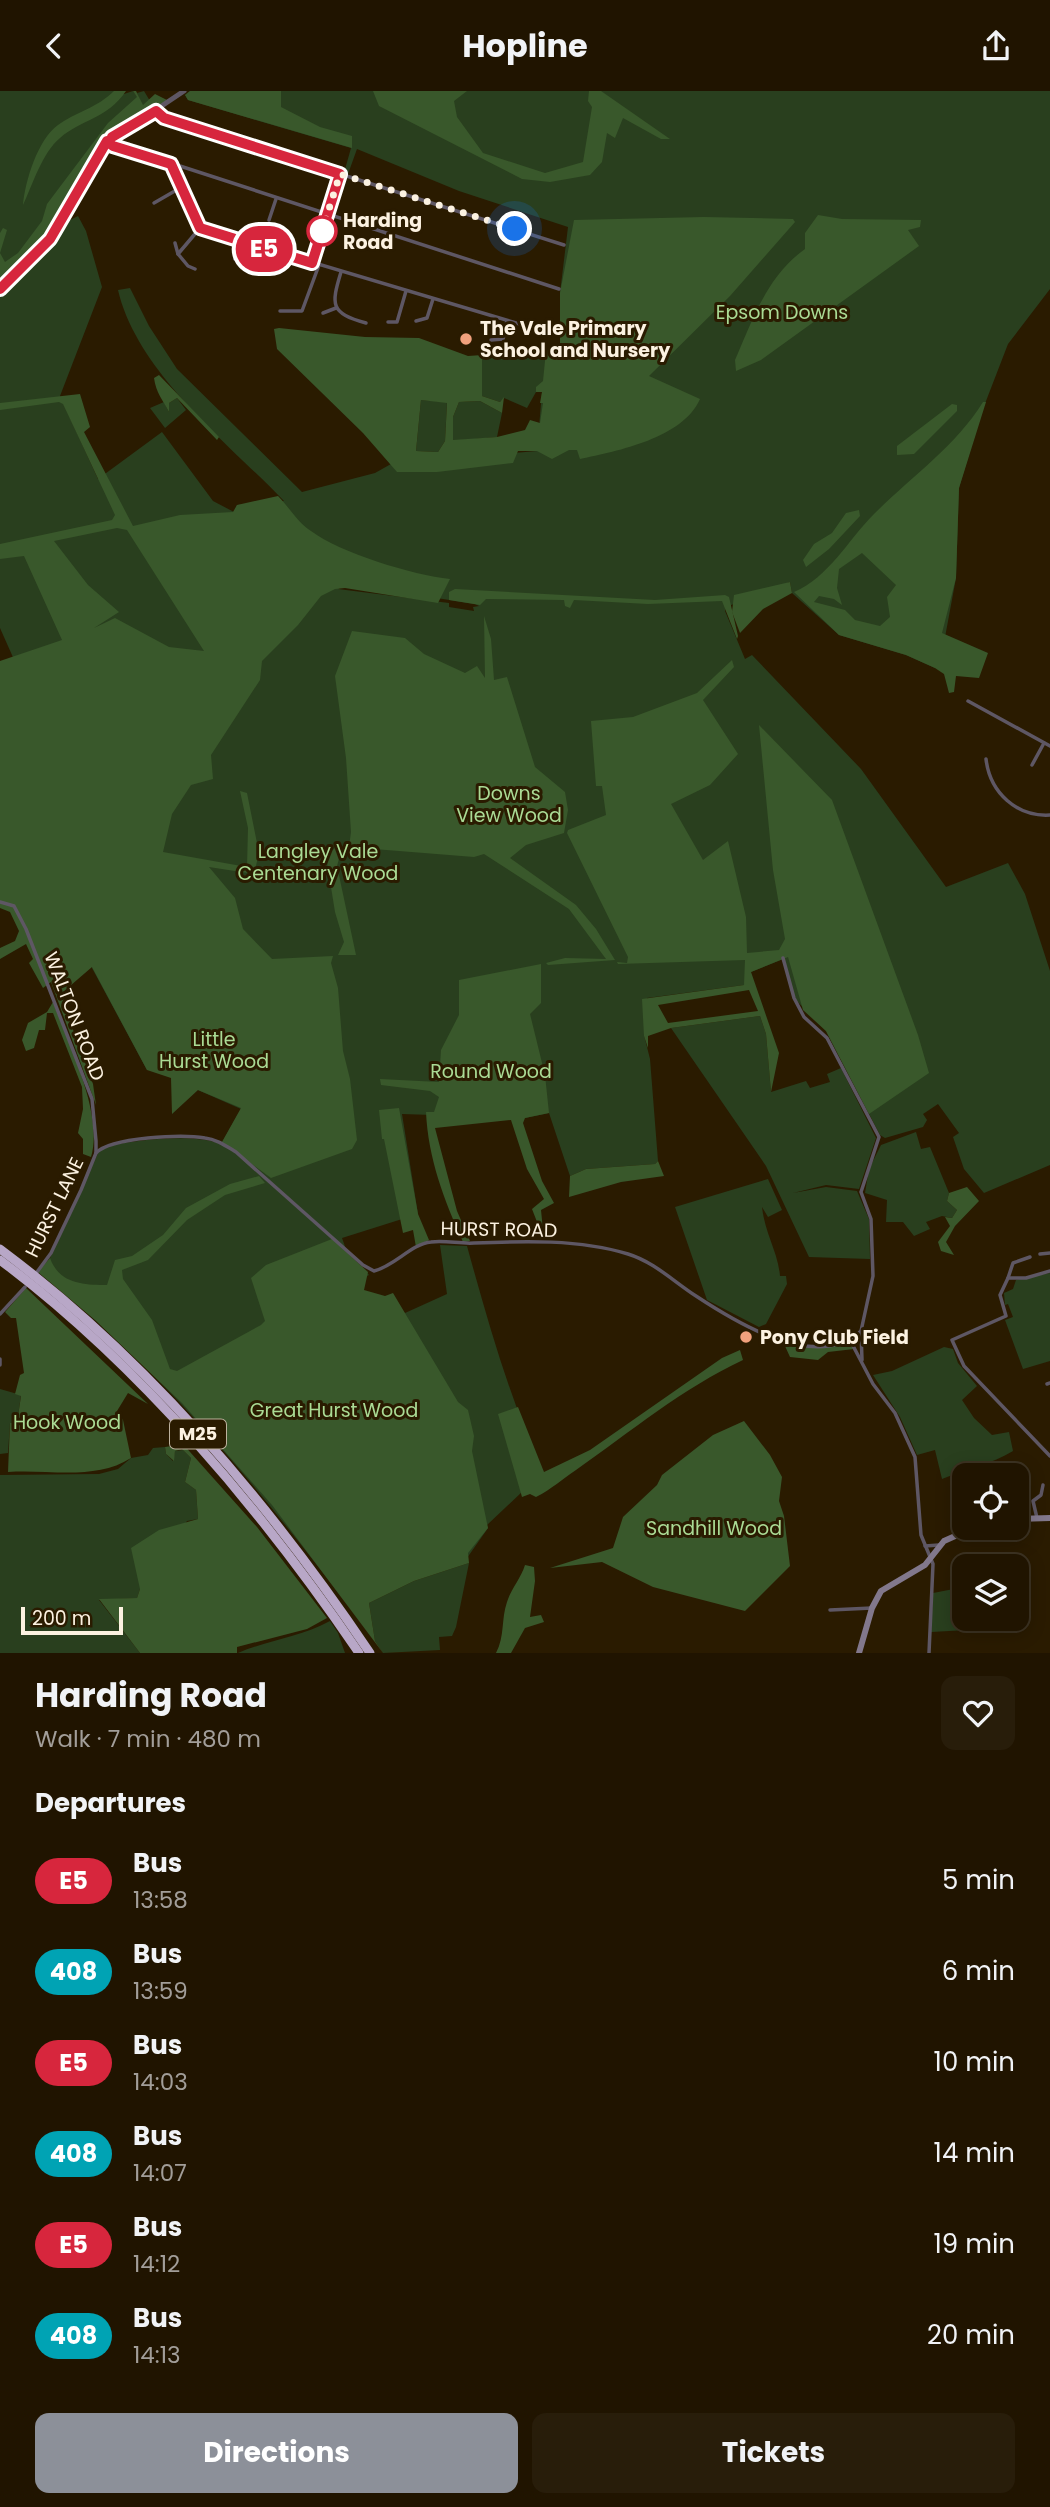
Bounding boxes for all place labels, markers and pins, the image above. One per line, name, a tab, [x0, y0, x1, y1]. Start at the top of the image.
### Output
place label: Harding Road	[343, 207, 422, 256]
marker: Harding Road	[307, 216, 337, 246]
place label: The Vale Primary School and Nursery	[480, 315, 671, 364]
marker: The Vale Primary School and Nursery	[458, 331, 474, 347]
place label: Pony Club Field	[760, 1324, 909, 1351]
marker: Pony Club Field	[738, 1329, 754, 1345]

